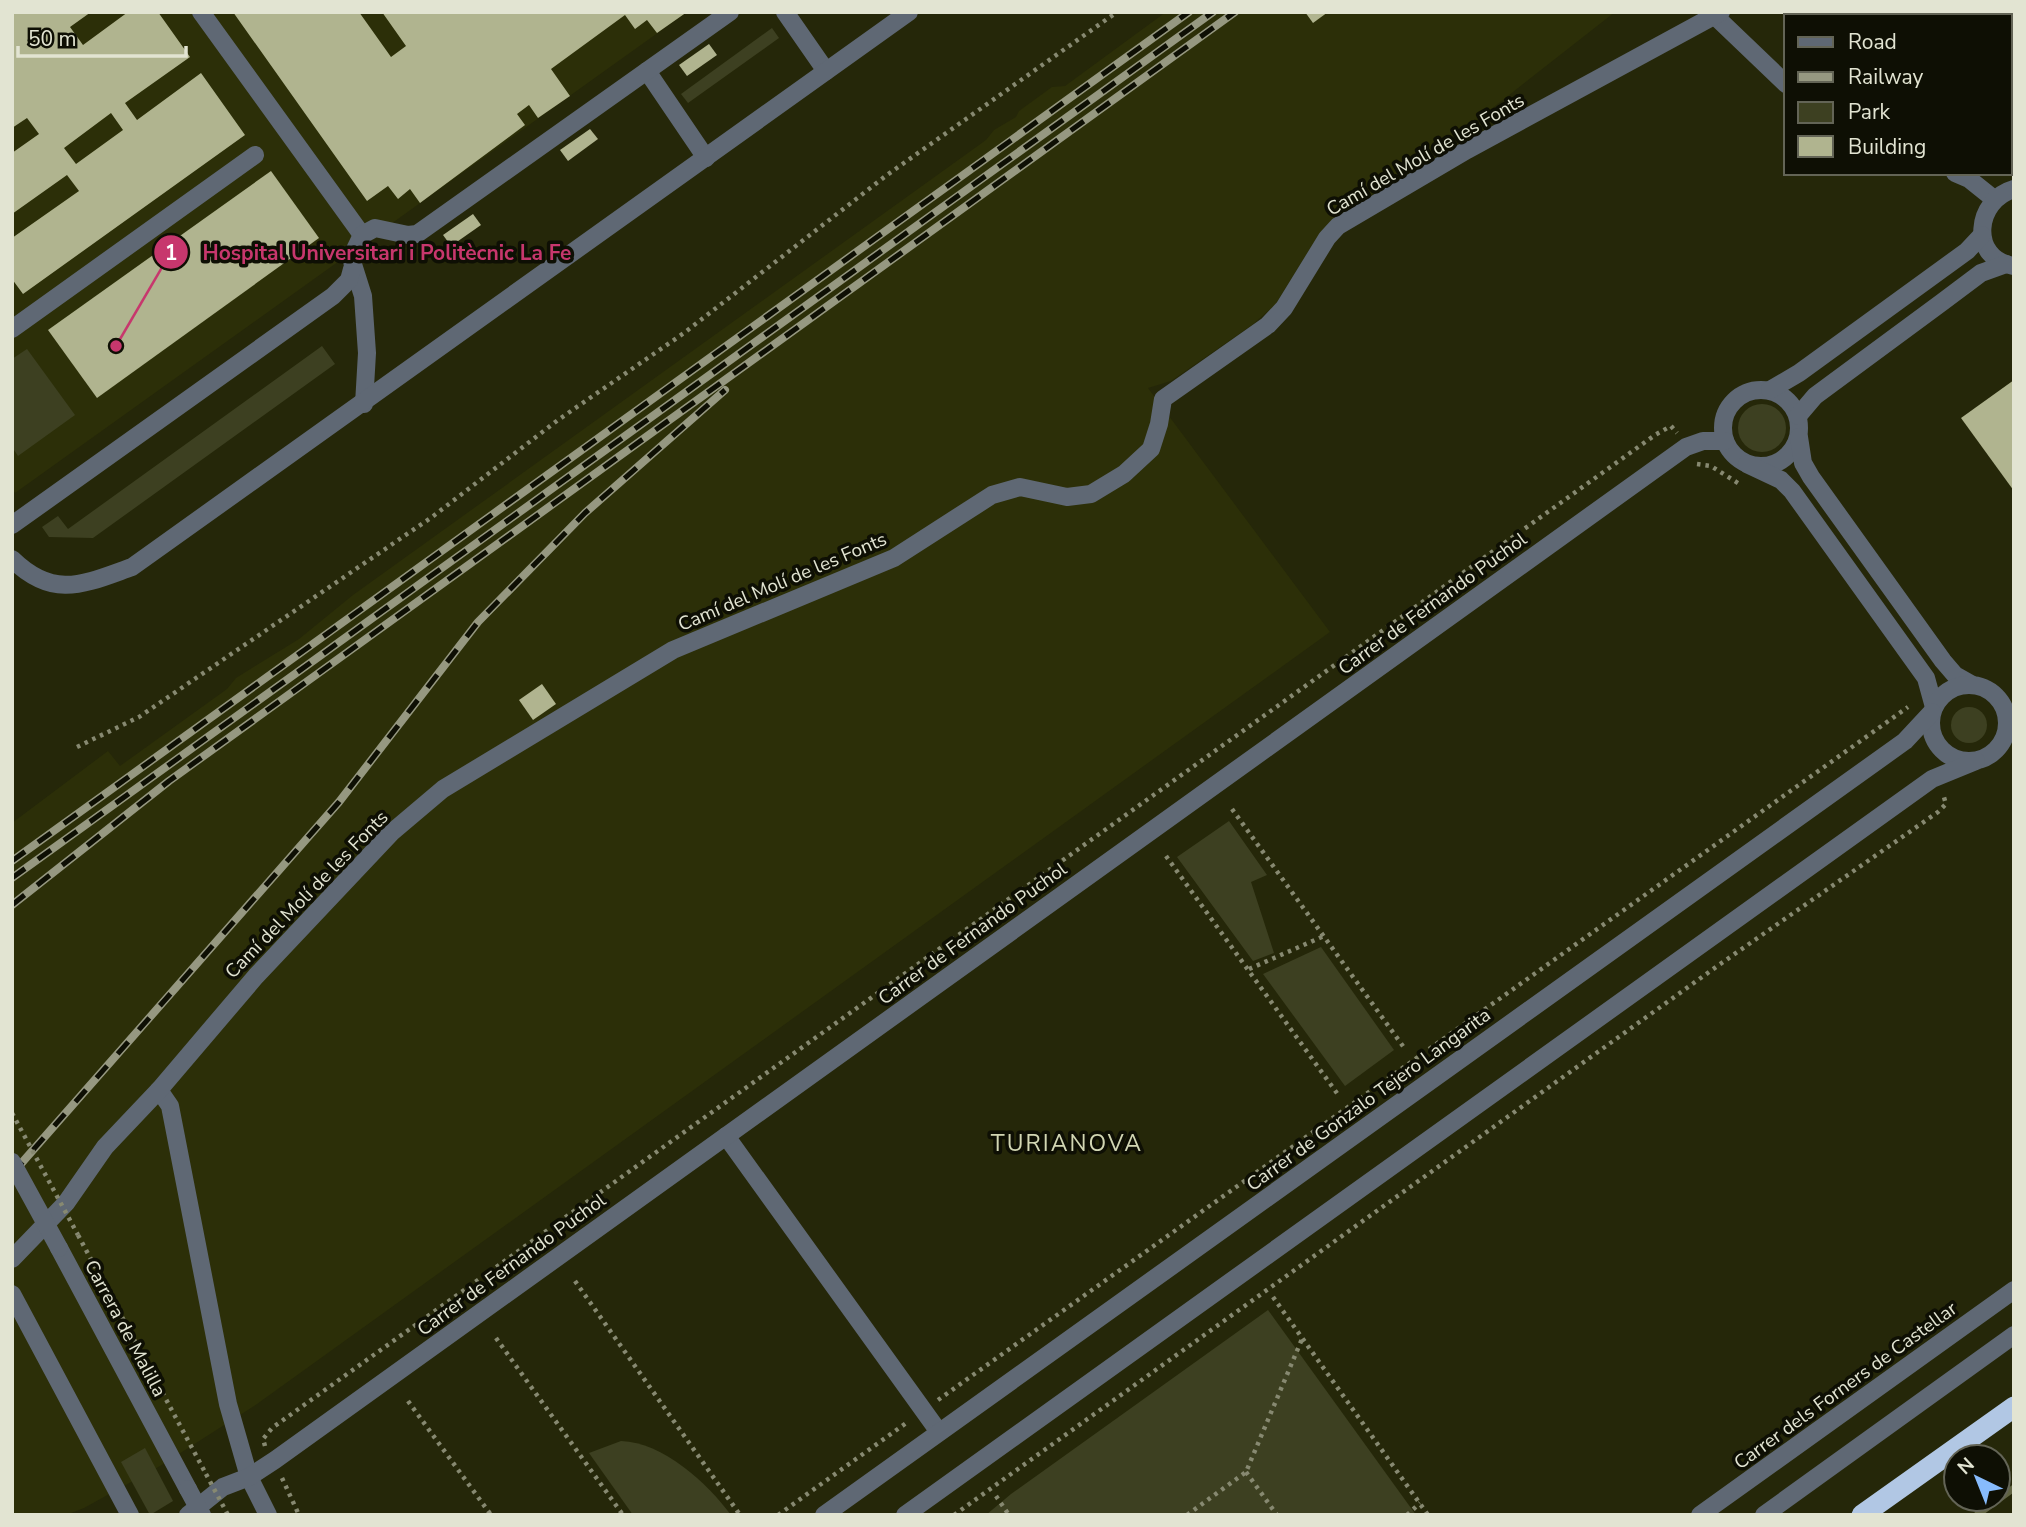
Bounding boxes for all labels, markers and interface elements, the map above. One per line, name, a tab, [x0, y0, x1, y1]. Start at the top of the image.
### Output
scale bar	[18, 14, 186, 58]
legend	[1784, 14, 2012, 175]
text: 50 m	[28, 25, 77, 53]
text: Road	[1848, 28, 1897, 56]
text: Railway	[1848, 63, 1923, 91]
street label: Camí del Molí de les Fonts	[1322, 87, 1529, 222]
text: Park	[1848, 98, 1890, 126]
text: Building	[1848, 133, 1926, 161]
callout: Hospital Universitari i Politècnic La Fe	[153, 231, 585, 273]
text: 1	[165, 239, 177, 267]
text: Hospital Universitari i Politècnic La Fe	[203, 239, 571, 267]
street label: Camí del Molí de les Fonts	[674, 526, 891, 638]
street label: Carrer de Fernando Puchol	[1333, 526, 1533, 681]
street label: Camí del Molí de les Fonts	[219, 805, 394, 984]
street label: Carrer de Fernando Puchol	[873, 856, 1073, 1011]
street label: Carrer de Gonzalo Tejero Langarita	[1241, 1002, 1496, 1197]
district label: TURIANOVA	[991, 1128, 1143, 1159]
street label: Carrer de Fernando Puchol	[412, 1187, 612, 1342]
street label: Carrera de Malilla	[78, 1255, 172, 1401]
street label: Carrer dels Forners de Castellar	[1729, 1296, 1963, 1476]
north arrow	[1942, 1443, 2012, 1513]
text: N	[1952, 1452, 1980, 1481]

